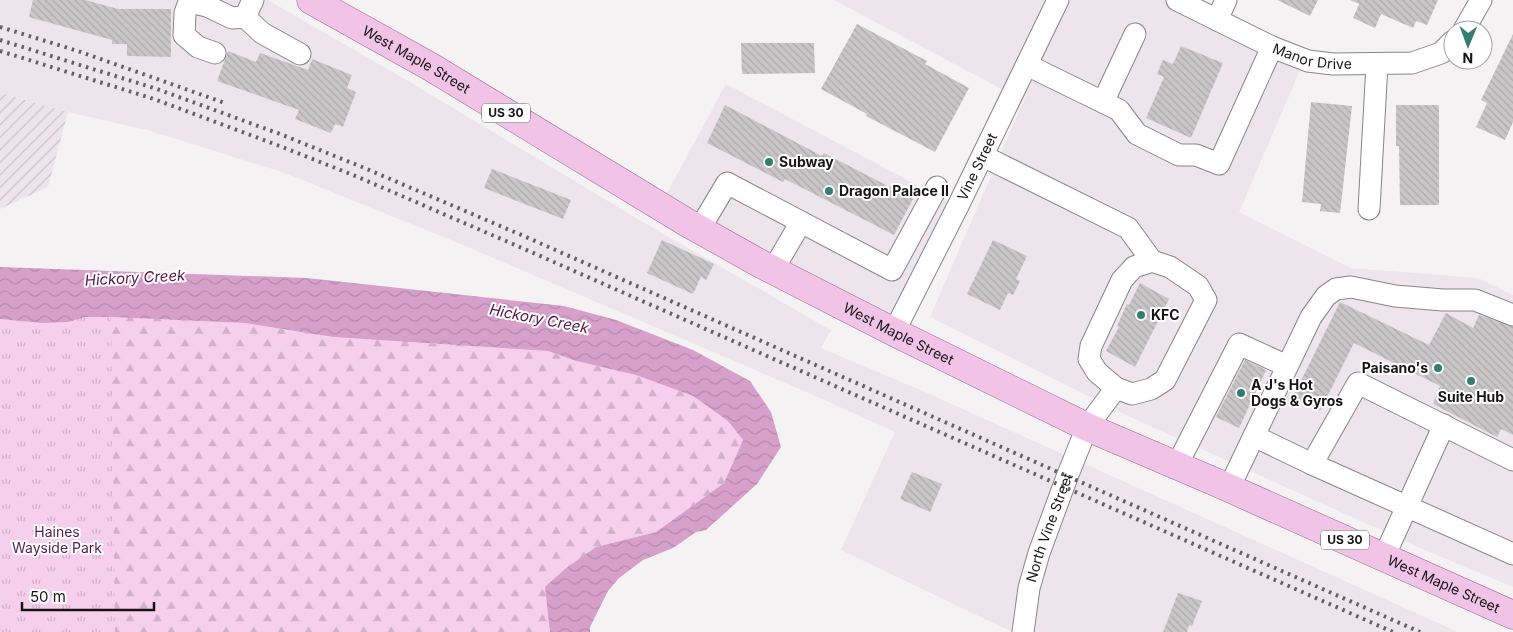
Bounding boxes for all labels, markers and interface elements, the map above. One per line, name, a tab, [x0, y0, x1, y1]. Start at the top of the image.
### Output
north arrow	[1443, 20, 1493, 70]
street label: West Maple Street	[360, 22, 474, 97]
street label: Manor Drive	[1270, 39, 1352, 72]
text: N	[1462, 50, 1473, 67]
road number: US 30	[482, 104, 530, 122]
street label: Vine Street	[953, 130, 1000, 203]
place label: Subway	[779, 153, 834, 170]
marker: Subway	[763, 156, 775, 168]
place label: Dragon Palace II	[839, 182, 949, 199]
marker: Dragon Palace II	[823, 185, 835, 197]
water label: Hickory Creek	[84, 265, 186, 290]
street label: West Maple Street	[841, 299, 957, 368]
water label: Hickory Creek	[488, 300, 591, 338]
place label: KFC	[1151, 306, 1180, 323]
marker: KFC	[1135, 309, 1147, 321]
place label: Paisano's	[1362, 359, 1428, 376]
marker: Paisano's	[1432, 362, 1444, 374]
marker: Suite Hub	[1465, 375, 1477, 387]
place label: A J's Hot Dogs & Gyros	[1251, 376, 1343, 409]
marker: A J's Hot Dogs & Gyros	[1235, 387, 1247, 399]
place label: Suite Hub	[1438, 388, 1504, 405]
street label: North Vine Street	[1022, 470, 1076, 584]
park label: Haines Wayside Park	[12, 523, 102, 556]
road number: US 30	[1321, 530, 1369, 550]
street label: West Maple Street	[1385, 551, 1503, 616]
scale bar	[22, 580, 155, 612]
text: 50 m	[30, 587, 66, 606]

